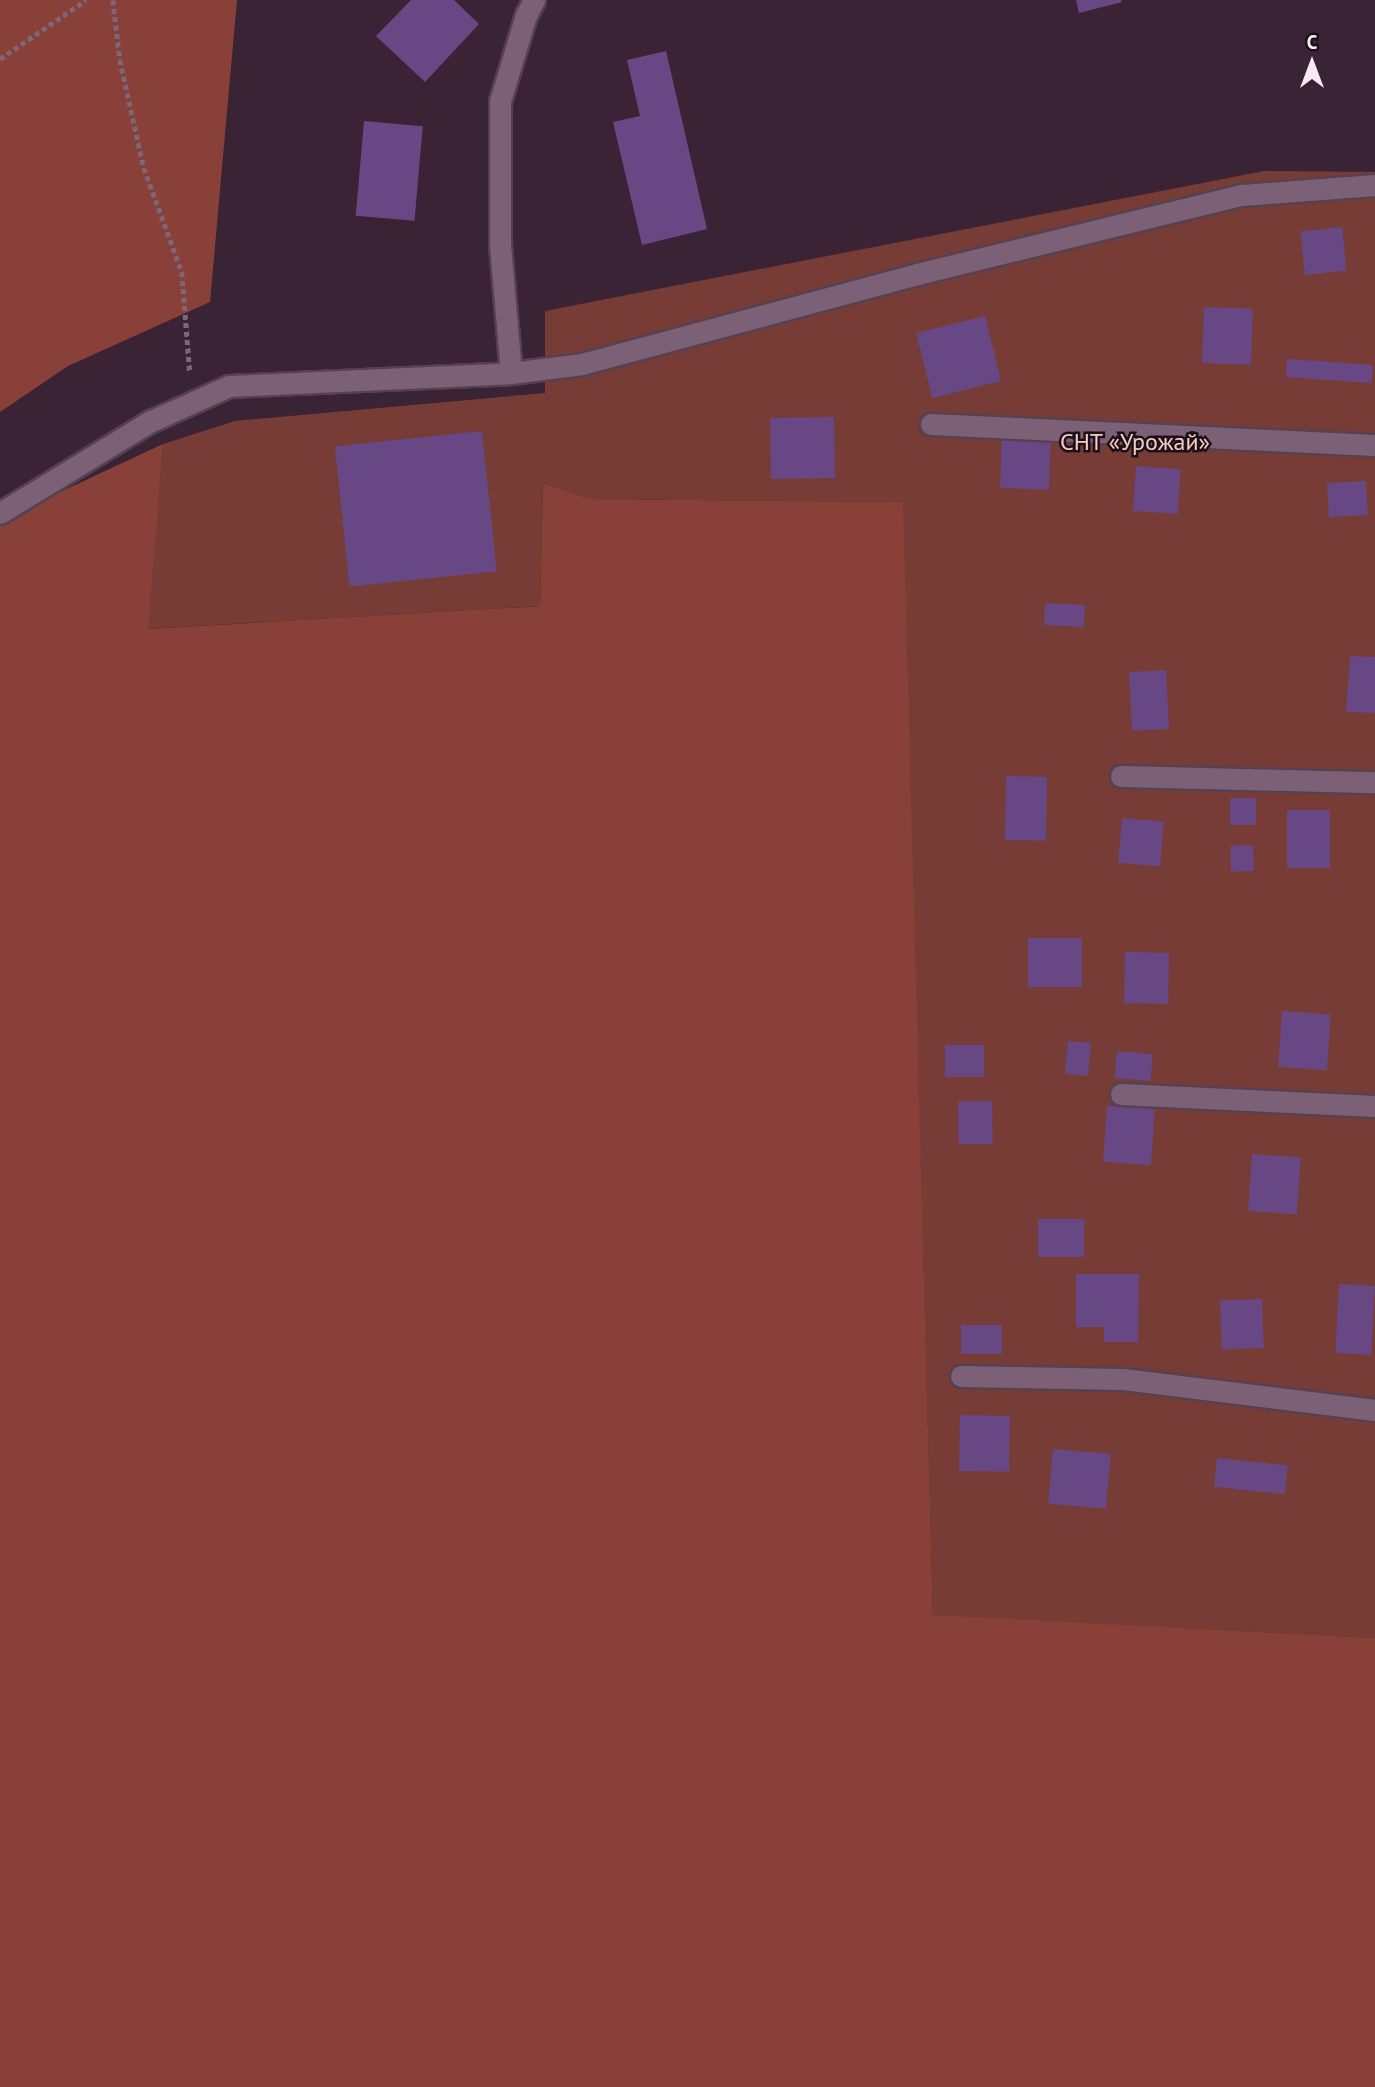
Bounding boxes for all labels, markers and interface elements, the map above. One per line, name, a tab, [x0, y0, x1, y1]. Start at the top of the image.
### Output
north arrow	[1277, 28, 1347, 98]
text: С	[1307, 30, 1317, 54]
park label: СНТ «Урожай»	[1059, 428, 1211, 456]

